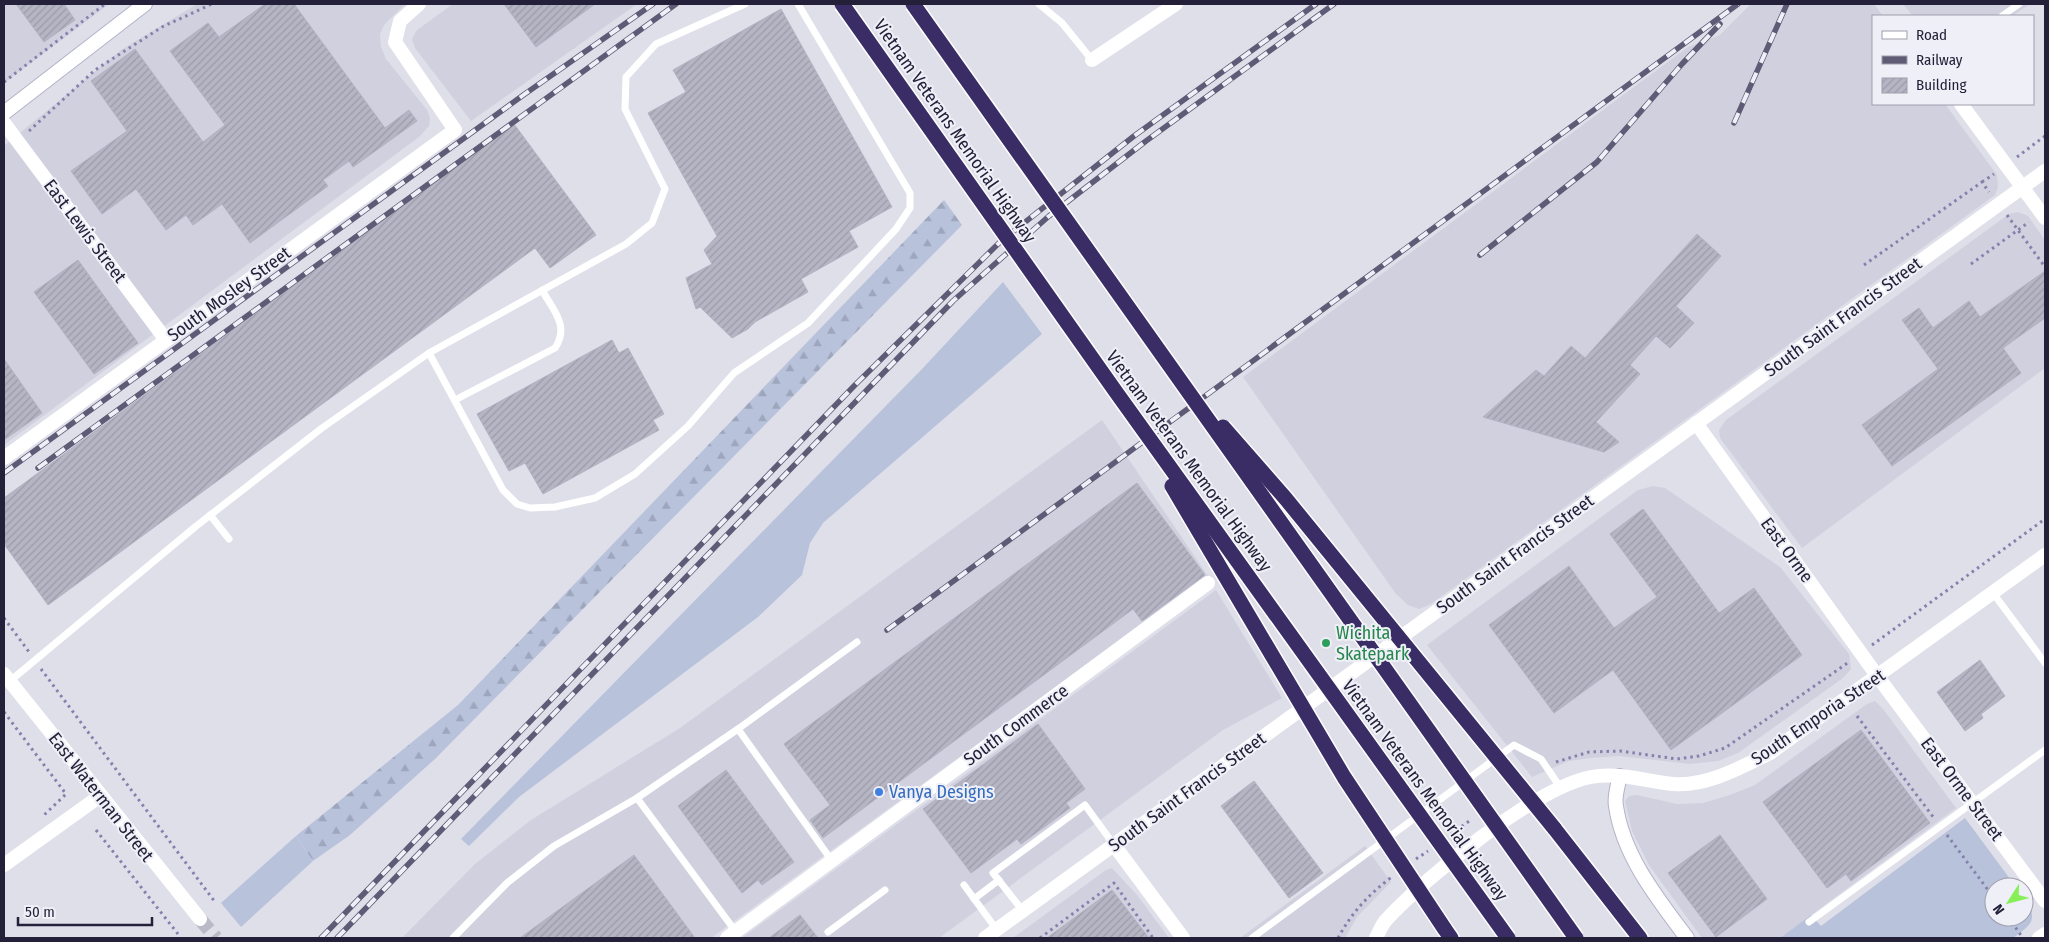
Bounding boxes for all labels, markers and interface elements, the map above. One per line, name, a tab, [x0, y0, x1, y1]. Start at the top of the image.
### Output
street label: Vietnam Veterans Memorial Highway	[869, 15, 1041, 247]
legend	[1872, 15, 2034, 105]
text: Road	[1916, 26, 1947, 44]
text: Railway	[1916, 51, 1963, 69]
text: Building	[1916, 76, 1967, 94]
street label: East Lewis Street	[39, 175, 131, 287]
street label: South Mosley Street	[163, 242, 295, 346]
street label: South Saint Francis Street	[1760, 252, 1926, 381]
street label: Vietnam Veterans Memorial Highway	[1101, 346, 1277, 576]
street label: South Saint Francis Street	[1432, 489, 1598, 618]
street label: East Orme	[1756, 513, 1818, 587]
place label: Wichita Skatepark	[1336, 622, 1410, 665]
marker: Wichita Skatepark	[1320, 637, 1332, 649]
street label: South Emporia Street	[1747, 664, 1889, 770]
street label: Vietnam Veterans Memorial Highway	[1337, 675, 1513, 905]
street label: South Commerce	[959, 680, 1073, 770]
street label: South Saint Francis Street	[1104, 727, 1270, 856]
street label: East Waterman Street	[44, 728, 158, 866]
street label: East Orme Street	[1916, 733, 2008, 845]
place label: Vanya Designs	[889, 781, 994, 803]
marker: Vanya Designs	[873, 786, 885, 798]
north arrow	[1984, 877, 2034, 927]
scale bar	[18, 894, 151, 926]
text: N	[1990, 901, 2008, 918]
text: 50 m	[25, 903, 55, 921]

